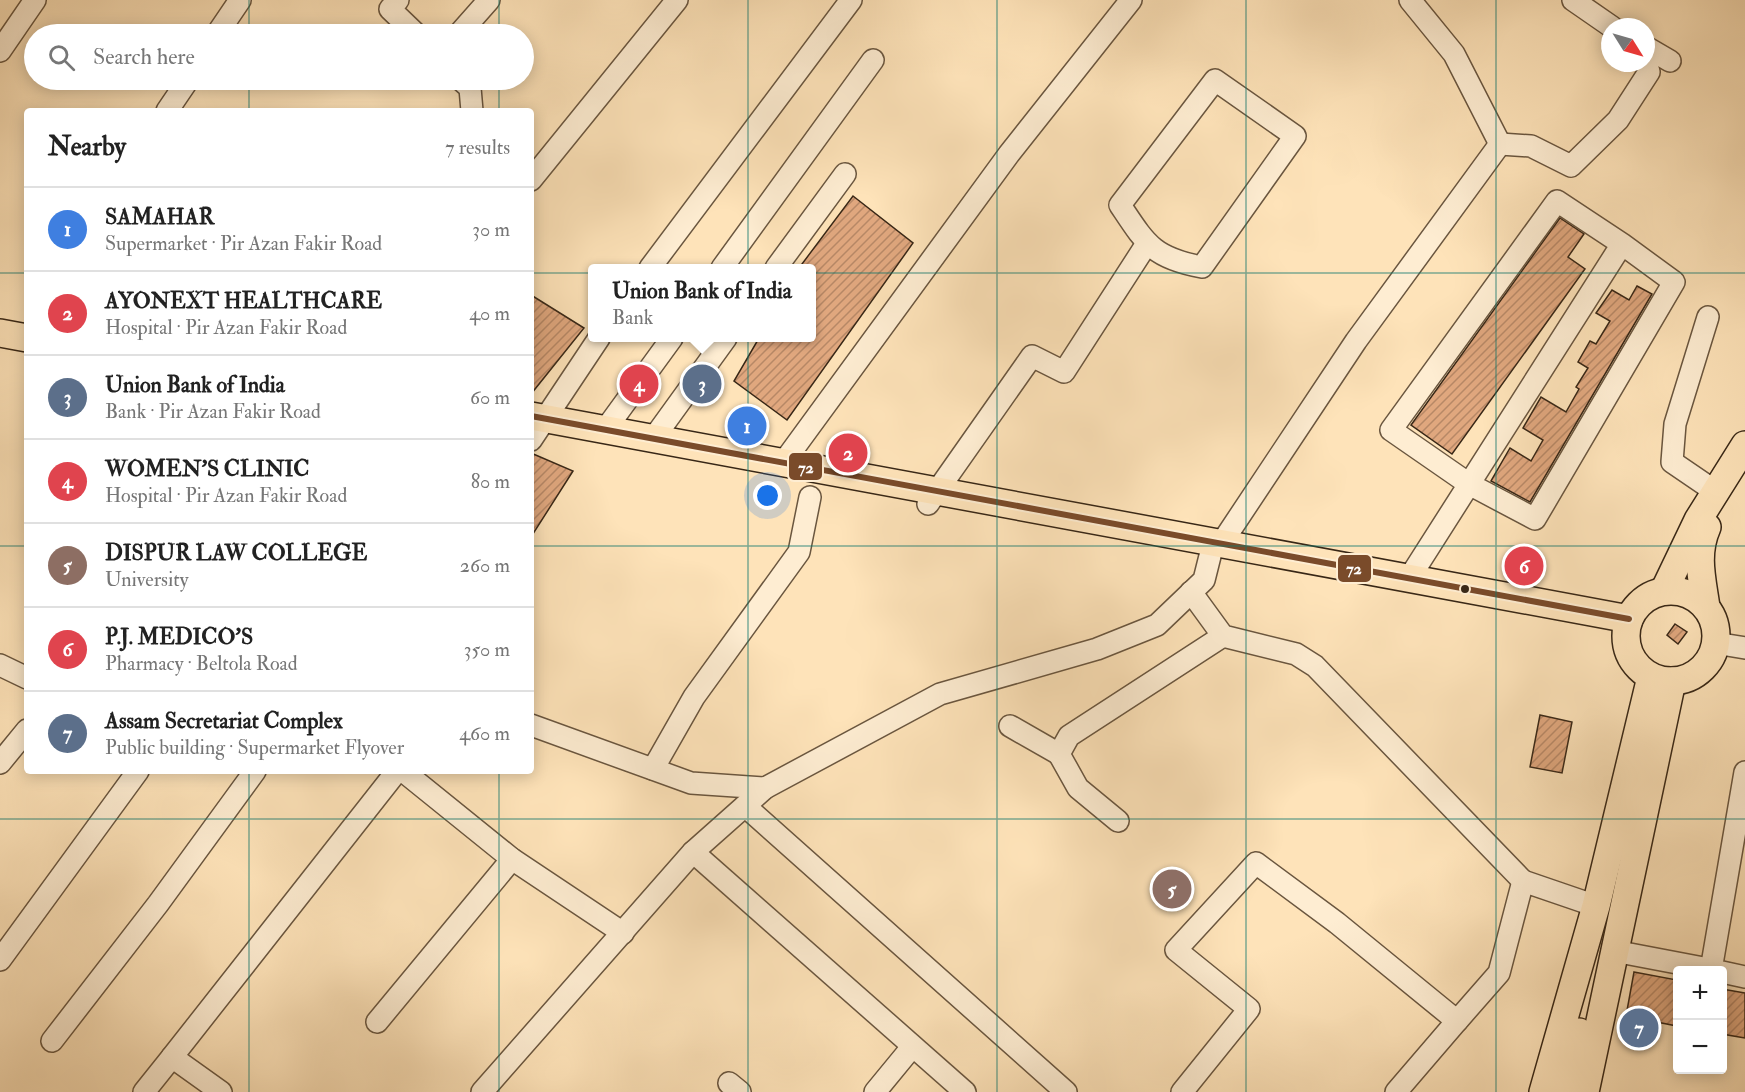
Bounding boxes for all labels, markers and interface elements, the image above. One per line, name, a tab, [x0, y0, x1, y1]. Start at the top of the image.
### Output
north arrow	[1601, 18, 1655, 72]
search box	[24, 24, 534, 90]
icon: search	[45, 41, 78, 74]
text: Search here	[93, 43, 195, 71]
text: Nearby	[48, 131, 126, 163]
text: 7 results	[445, 135, 510, 160]
text: SAMAHAR	[105, 203, 214, 231]
text: 1	[64, 217, 71, 242]
text: 30 m	[472, 217, 510, 242]
text: Supermarket · Pir Azan Fakir Road	[105, 231, 382, 256]
popup	[588, 264, 816, 342]
text: Union Bank of India	[612, 277, 792, 305]
text: AYONEXT HEALTHCARE	[105, 287, 382, 315]
text: 2	[62, 301, 73, 326]
text: 40 m	[469, 301, 510, 326]
text: Bank	[612, 305, 653, 330]
text: Hospital · Pir Azan Fakir Road	[105, 315, 347, 340]
pin: 4	[620, 362, 658, 406]
pin: 3	[682, 362, 722, 406]
text: Union Bank of India	[105, 371, 285, 399]
text: 3	[64, 385, 71, 410]
text: 60 m	[470, 385, 510, 410]
text: Bank · Pir Azan Fakir Road	[105, 399, 321, 424]
pin: 1	[728, 404, 766, 448]
pin: 2	[828, 430, 868, 476]
line badge: 72	[788, 452, 823, 481]
text: WOMEN'S CLINIC	[105, 455, 309, 483]
text: 72	[798, 458, 814, 478]
text: 4	[62, 469, 73, 494]
text: 80 m	[471, 469, 510, 494]
your location	[753, 481, 782, 510]
text: Hospital · Pir Azan Fakir Road	[105, 483, 347, 508]
text: DISPUR LAW COLLEGE	[105, 539, 367, 567]
pin: 6	[1504, 544, 1544, 588]
text: 5	[63, 553, 72, 578]
text: 260 m	[460, 553, 510, 578]
line badge: 72	[1337, 554, 1372, 583]
text: 72	[1346, 559, 1362, 579]
text: University	[105, 567, 188, 592]
unlabelled marker	[1459, 583, 1471, 595]
text: P.J. MEDICO'S	[105, 623, 253, 651]
text: 6	[62, 637, 73, 662]
text: 350 m	[464, 637, 510, 662]
text: Pharmacy · Beltola Road	[105, 651, 298, 676]
text: Assam Secretariat Complex	[105, 707, 343, 735]
text: 7	[63, 721, 72, 746]
text: 460 m	[459, 721, 510, 746]
text: Public building · Supermarket Flyover	[105, 735, 404, 760]
pin: 5	[1152, 866, 1192, 912]
map controls	[1673, 966, 1727, 1074]
button: +	[1673, 966, 1727, 1020]
pin: 7	[1620, 1006, 1658, 1050]
button: −	[1673, 1020, 1727, 1074]

